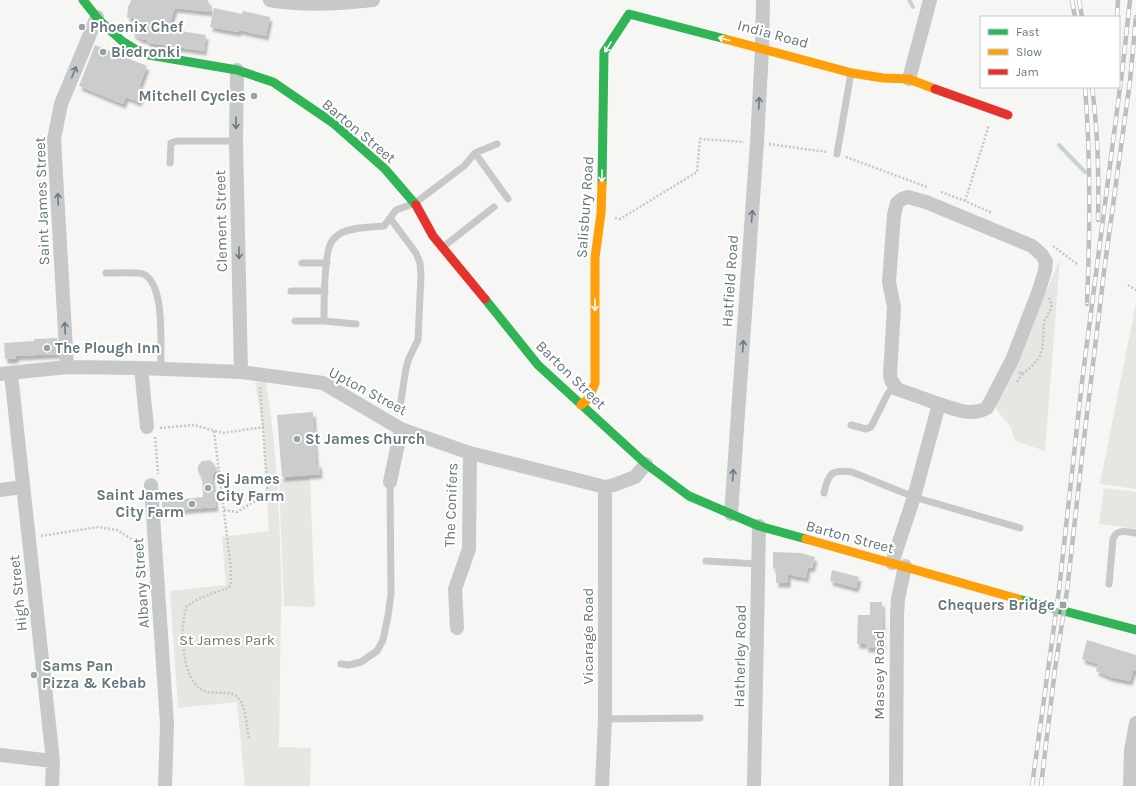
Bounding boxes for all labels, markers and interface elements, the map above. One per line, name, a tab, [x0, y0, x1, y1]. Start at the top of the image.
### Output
street label: India Road	[735, 16, 811, 52]
legend	[980, 16, 1120, 88]
place label: Phoenix Chef	[90, 18, 184, 36]
marker: Phoenix Chef	[77, 22, 87, 32]
text: Fast	[1016, 25, 1040, 39]
one-way arrow	[718, 35, 731, 42]
one-way arrow	[603, 41, 611, 53]
place label: Biedronki	[111, 43, 180, 61]
text: Slow	[1016, 45, 1042, 59]
marker: Biedronki	[98, 47, 108, 57]
text: Jam	[1016, 65, 1039, 79]
one-way arrow	[71, 66, 79, 78]
place label: Mitchell Cycles	[138, 87, 246, 105]
marker: Mitchell Cycles	[249, 91, 259, 101]
street label: Barton Street	[318, 95, 400, 167]
one-way arrow	[756, 97, 763, 110]
one-way arrow	[233, 116, 240, 129]
street label: Saint James Street	[31, 136, 53, 266]
street label: Salisbury Road	[572, 155, 598, 259]
street label: Clement Street	[211, 169, 231, 272]
one-way arrow	[598, 169, 606, 182]
one-way arrow	[54, 193, 61, 206]
one-way arrow	[748, 210, 755, 223]
street label: Hatfield Road	[718, 234, 742, 328]
one-way arrow	[235, 246, 242, 259]
one-way arrow	[591, 298, 599, 311]
one-way arrow	[61, 322, 68, 335]
street label: Barton Street	[532, 337, 610, 413]
place label: The Plough Inn	[55, 339, 160, 357]
one-way arrow	[739, 340, 746, 353]
marker: The Plough Inn	[42, 343, 52, 353]
street label: Upton Street	[326, 363, 411, 419]
place label: St James Church	[305, 430, 425, 448]
marker: St James Church	[292, 434, 302, 444]
street label: The Conifers	[441, 462, 461, 548]
one-way arrow	[730, 469, 737, 482]
place label: Sj James City Farm	[216, 470, 284, 505]
marker: Sj James City Farm	[203, 483, 213, 493]
place label: Saint James City Farm	[96, 486, 184, 521]
marker: Saint James City Farm	[187, 499, 197, 509]
street label: Barton Street	[804, 517, 896, 558]
street label: Albany Street	[129, 537, 153, 629]
street label: High Street	[5, 554, 31, 632]
street label: Vicarage Road	[579, 588, 597, 684]
place label: Chequers Bridge	[938, 596, 1055, 614]
marker: Chequers Bridge	[1058, 600, 1068, 610]
street label: Hatherley Road	[730, 604, 750, 708]
street label: Massey Road	[870, 630, 888, 720]
park label: St James Park	[179, 631, 275, 649]
place label: Sams Pan Pizza & Kebab	[42, 657, 146, 692]
marker: Sams Pan Pizza & Kebab	[29, 670, 39, 680]

